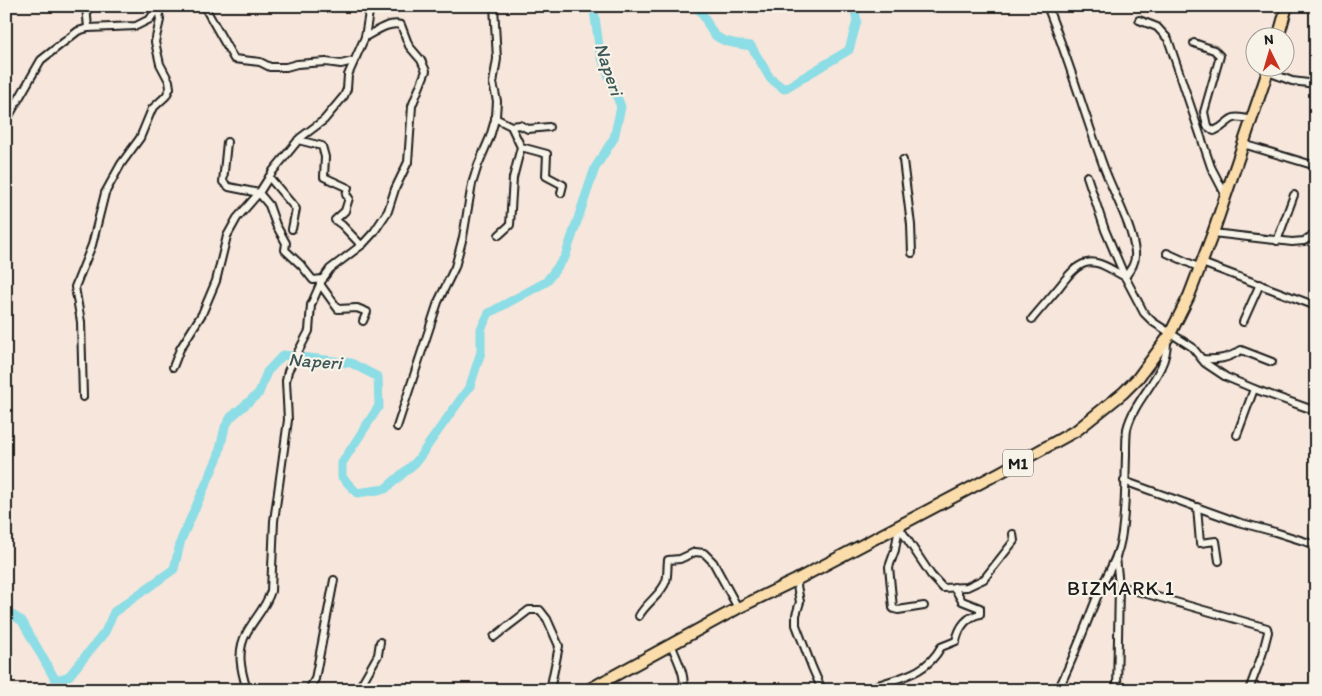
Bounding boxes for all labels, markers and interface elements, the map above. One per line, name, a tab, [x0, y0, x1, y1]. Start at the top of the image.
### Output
north arrow	[1244, 28, 1294, 78]
text: N	[1263, 31, 1274, 48]
water label: Naperi	[590, 40, 629, 100]
water label: Naperi	[287, 348, 345, 374]
road number: M1	[1003, 449, 1033, 476]
district label: BIZMARK 1	[1067, 576, 1175, 600]

